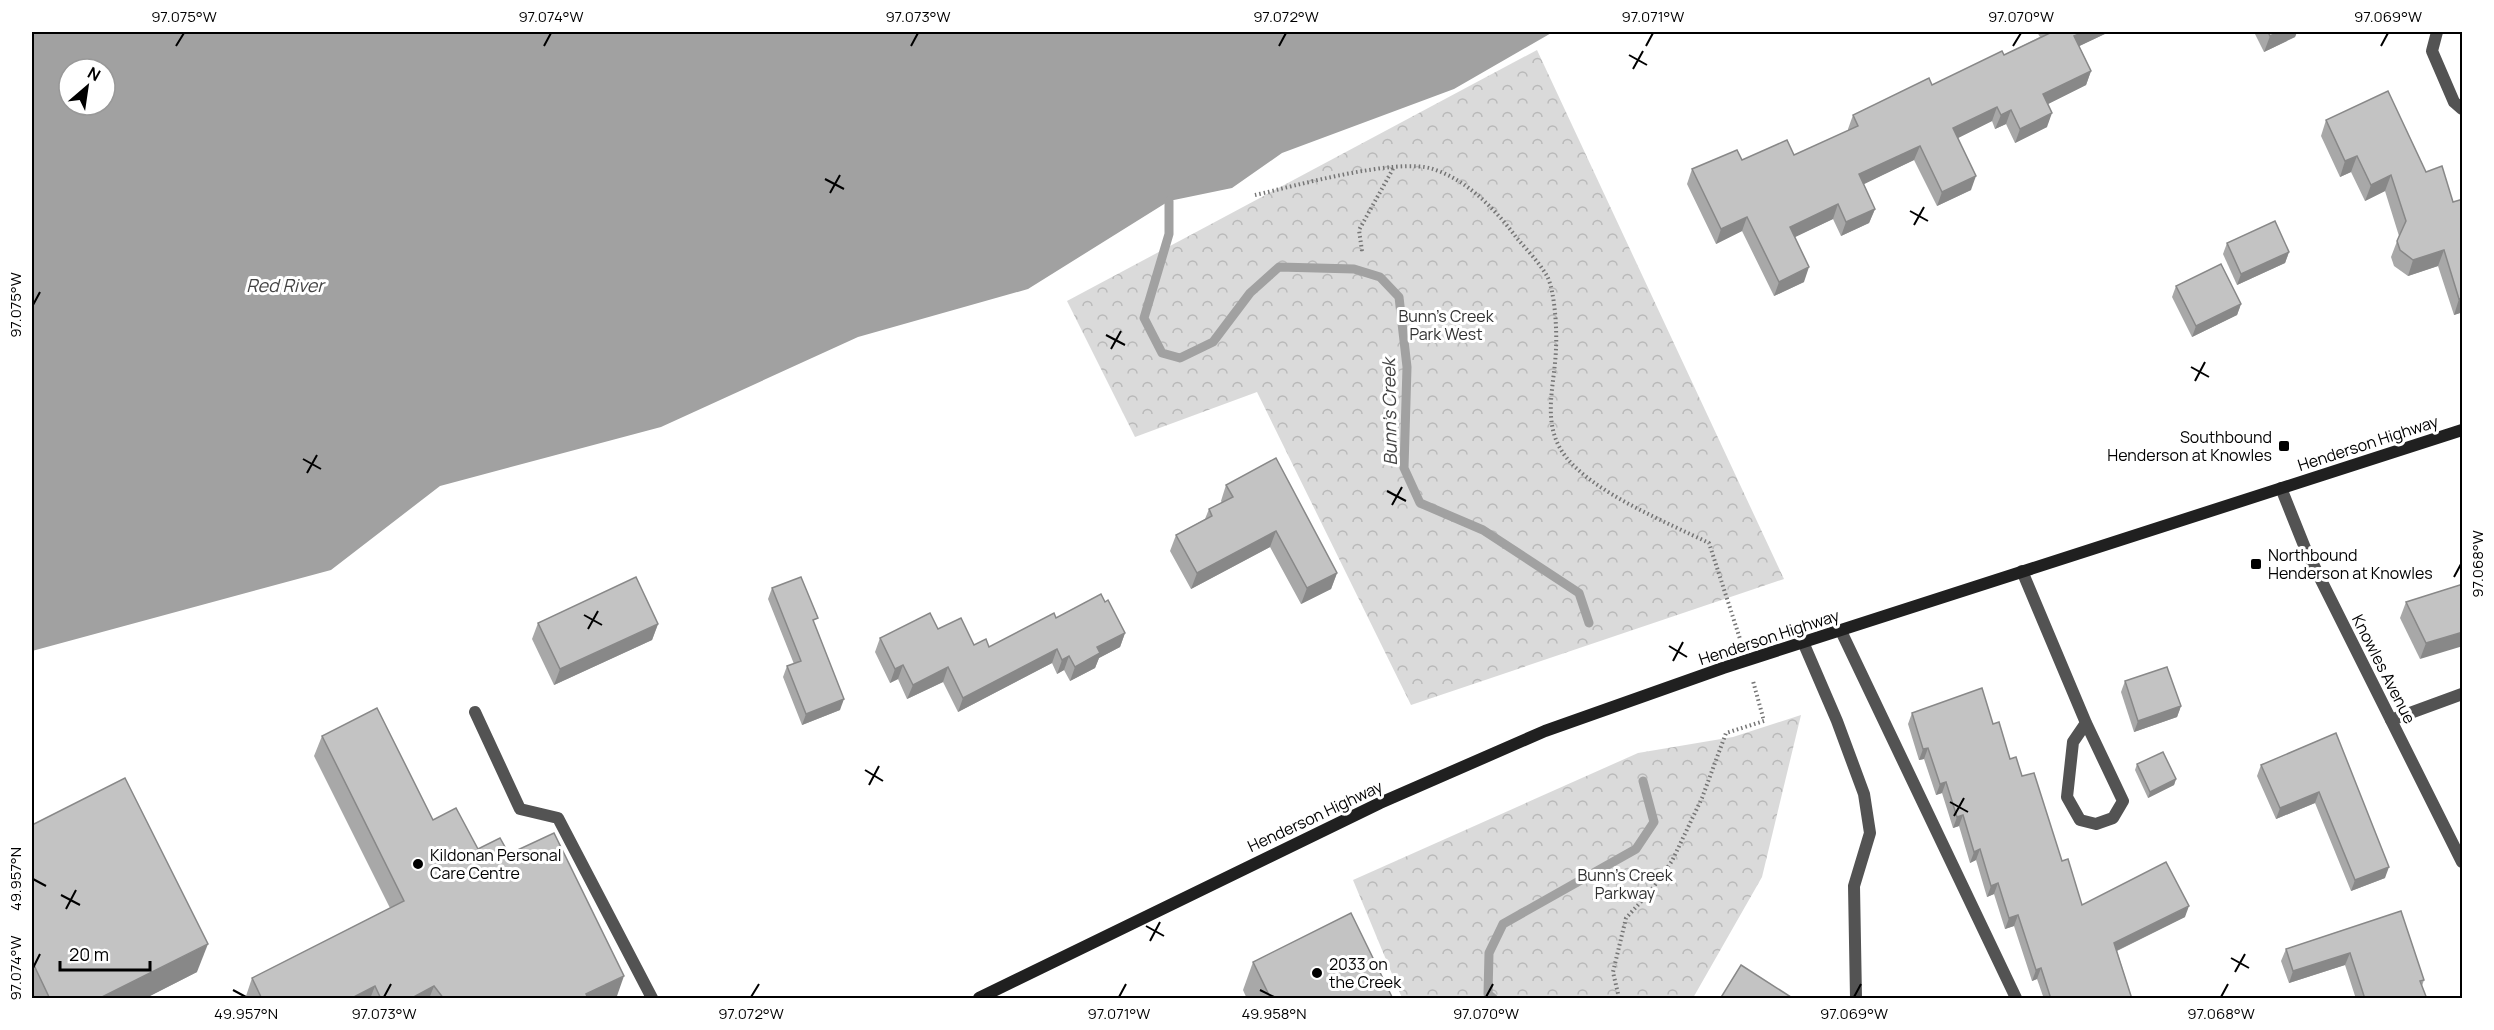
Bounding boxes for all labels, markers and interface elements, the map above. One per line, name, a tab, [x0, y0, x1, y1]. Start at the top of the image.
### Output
text: 97.075°W	[151, 6, 217, 27]
text: 97.074°W	[518, 6, 584, 27]
text: 97.073°W	[885, 6, 951, 27]
text: 97.072°W	[1253, 6, 1319, 27]
text: 97.071°W	[1622, 6, 1684, 27]
text: 97.070°W	[1988, 6, 2054, 27]
text: 97.069°W	[2354, 6, 2422, 27]
north arrow	[57, 57, 117, 117]
text: N	[84, 61, 105, 86]
text: 97.075°W	[5, 272, 26, 338]
water label: Red River	[246, 273, 326, 297]
park label: Bunn's Creek Park West	[1398, 305, 1495, 345]
water label: Bunn's Creek	[1376, 355, 1402, 466]
street label: Henderson Highway	[2295, 410, 2442, 476]
place label: Southbound Henderson at Knowles	[2107, 426, 2272, 466]
marker: Southbound Henderson at Knowles	[2277, 439, 2291, 453]
text: 97.068°W	[2467, 530, 2488, 598]
place label: Northbound Henderson at Knowles	[2268, 544, 2433, 584]
marker: Northbound Henderson at Knowles	[2249, 557, 2263, 571]
street label: Henderson Highway	[1696, 604, 1843, 670]
street label: Knowles Avenue	[2347, 611, 2421, 727]
street label: Henderson Highway	[1244, 775, 1387, 857]
place label: Kildonan Personal Care Centre	[430, 844, 561, 884]
text: 49.957°N	[5, 847, 26, 911]
marker: Kildonan Personal Care Centre	[411, 857, 425, 871]
park label: Bunn's Creek Parkway	[1577, 864, 1674, 904]
scale bar	[60, 934, 150, 972]
text: 97.074°W	[5, 935, 26, 1001]
text: 20 m	[69, 942, 109, 966]
place label: 2033 on the Creek	[1329, 953, 1402, 993]
marker: 2033 on the Creek	[1310, 966, 1324, 980]
text: 49.957°N	[214, 1003, 278, 1024]
text: 97.073°W	[351, 1003, 417, 1024]
text: 97.072°W	[718, 1003, 784, 1024]
text: 97.071°W	[1088, 1003, 1150, 1024]
text: 49.958°N	[1241, 1003, 1307, 1024]
text: 97.070°W	[1453, 1003, 1519, 1024]
text: 97.069°W	[1820, 1003, 1888, 1024]
text: 97.068°W	[2187, 1003, 2255, 1024]

